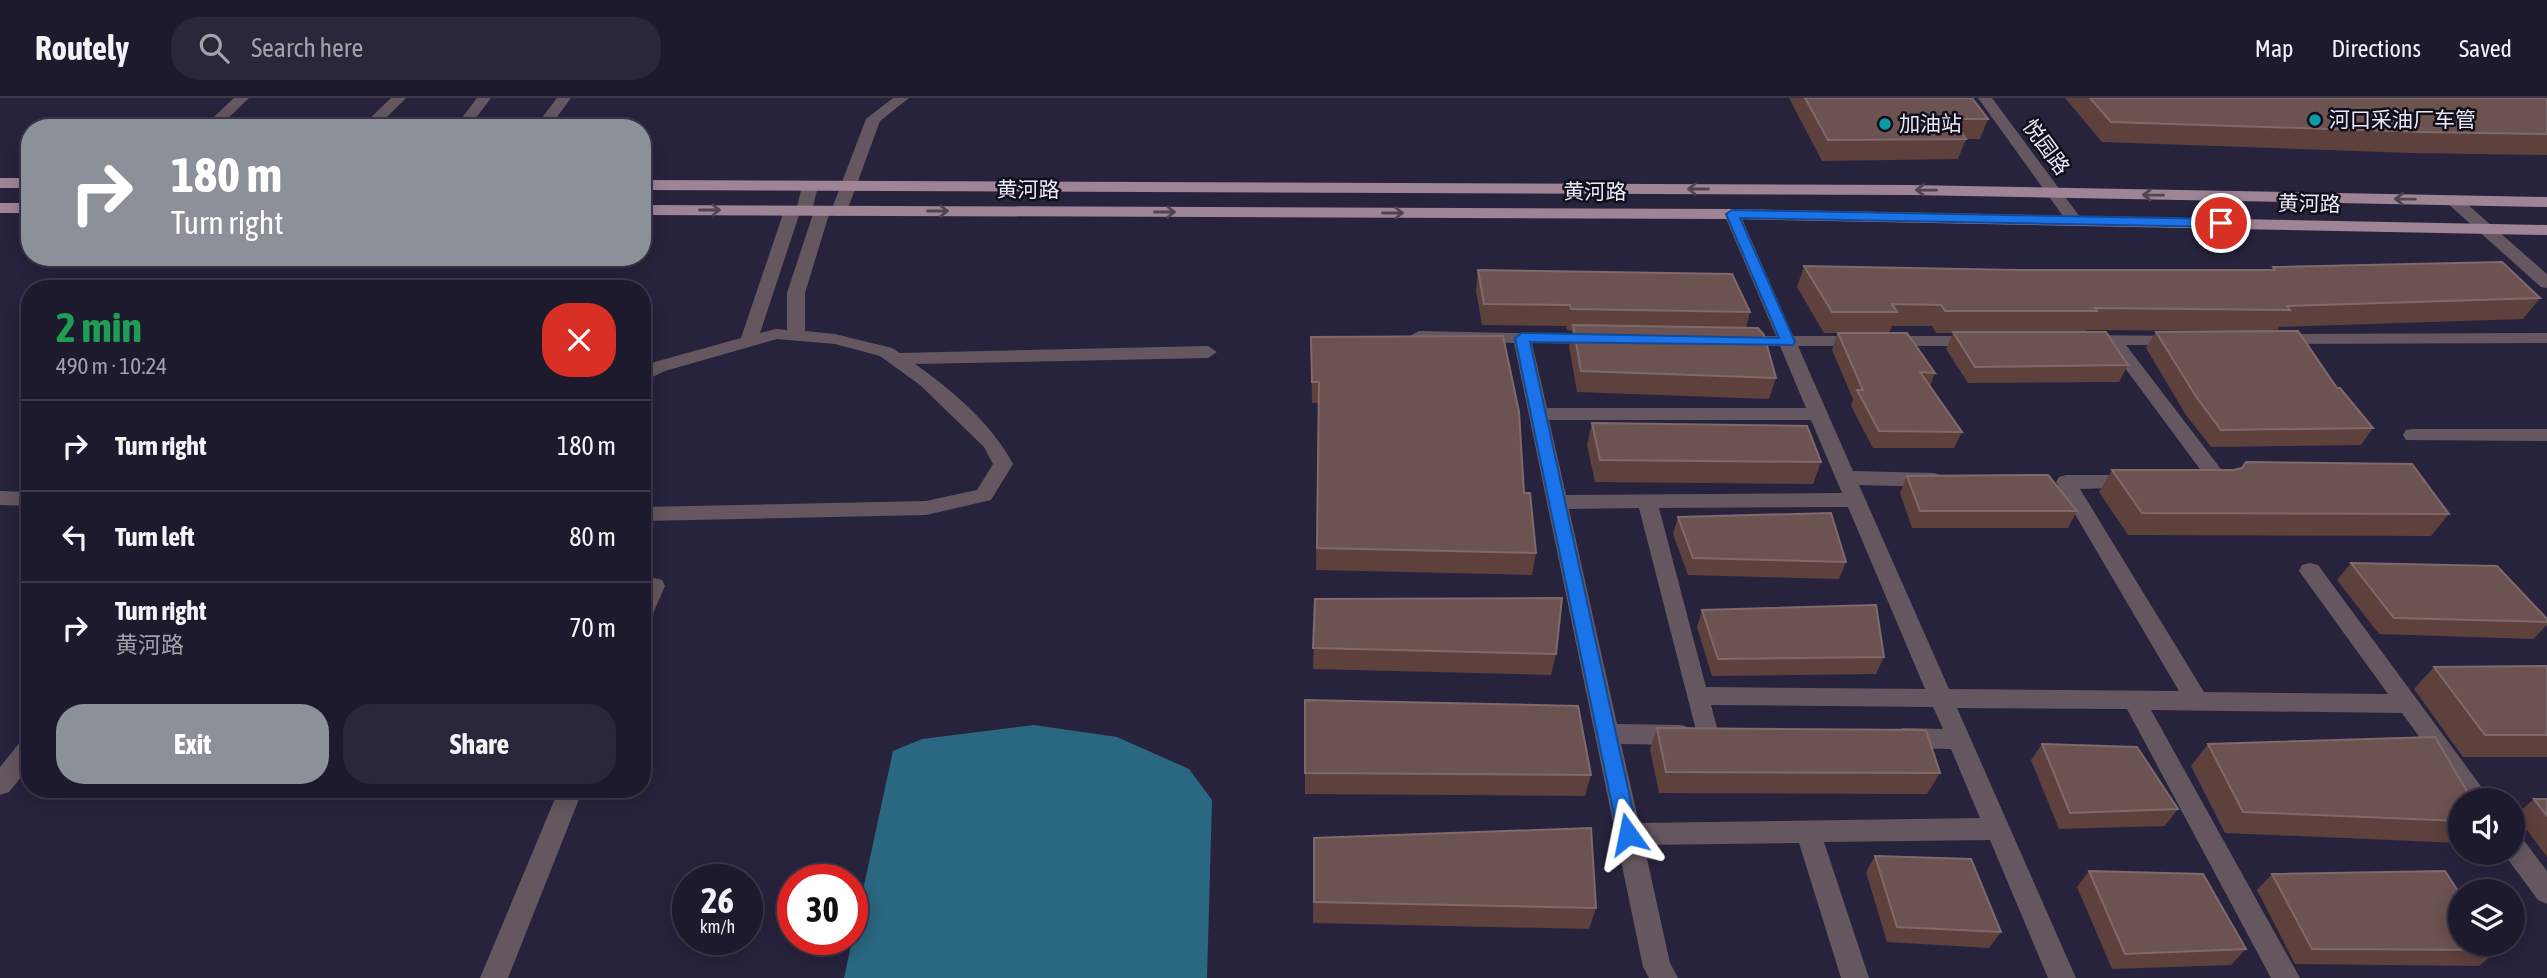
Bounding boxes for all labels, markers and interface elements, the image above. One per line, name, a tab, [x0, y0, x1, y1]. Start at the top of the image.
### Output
search box	[171, 17, 661, 80]
text: Routely	[35, 29, 129, 67]
icon: search	[195, 29, 233, 67]
text: Search here	[251, 33, 363, 63]
text: Map	[2255, 35, 2293, 62]
text: Directions	[2331, 35, 2421, 62]
text: Saved	[2459, 35, 2512, 62]
place label: 河口采油厂车管	[2329, 107, 2476, 131]
place label: 加油站	[1899, 111, 1962, 135]
marker: 河口采油厂车管	[2307, 112, 2323, 128]
street label: 悦园路	[2019, 114, 2075, 179]
marker: 加油站	[1877, 116, 1893, 132]
text: 180 m	[171, 146, 282, 202]
icon: right	[56, 147, 147, 238]
street label: 黄河路	[997, 177, 1060, 201]
street label: 黄河路	[1564, 179, 1627, 203]
one-way arrow	[1687, 182, 1710, 196]
one-way arrow	[1915, 184, 1938, 197]
one-way arrow	[2142, 188, 2165, 201]
street label: 黄河路	[2277, 190, 2341, 216]
pin	[2191, 193, 2251, 253]
one-way arrow	[2394, 193, 2417, 206]
one-way arrow	[699, 203, 722, 217]
text: Turn right	[171, 204, 284, 241]
one-way arrow	[926, 204, 949, 218]
icon: arrive	[2202, 204, 2240, 242]
one-way arrow	[1154, 205, 1177, 219]
one-way arrow	[1381, 206, 1404, 220]
text: 2 min	[56, 303, 142, 351]
button: close	[542, 303, 616, 377]
text: 490 m · 10:24	[56, 353, 167, 379]
icon: right	[56, 427, 94, 465]
text: Turn right	[115, 431, 206, 461]
text: 180 m	[557, 431, 616, 461]
icon: left	[56, 518, 94, 556]
text: Turn left	[115, 522, 195, 552]
text: 80 m	[569, 522, 616, 552]
text: Turn right	[115, 596, 206, 626]
icon: right	[56, 609, 94, 647]
text: 70 m	[569, 613, 616, 643]
text: 黄河路	[115, 632, 184, 658]
button: Exit	[56, 704, 329, 784]
button: Share	[343, 704, 616, 784]
map controls	[2448, 788, 2525, 956]
button: sound	[2448, 788, 2525, 865]
position arrow	[1591, 797, 1665, 871]
speed limit sign: 30	[777, 864, 868, 955]
button: layers	[2448, 879, 2525, 956]
text: 26	[701, 880, 734, 920]
text: km/h	[700, 916, 735, 937]

